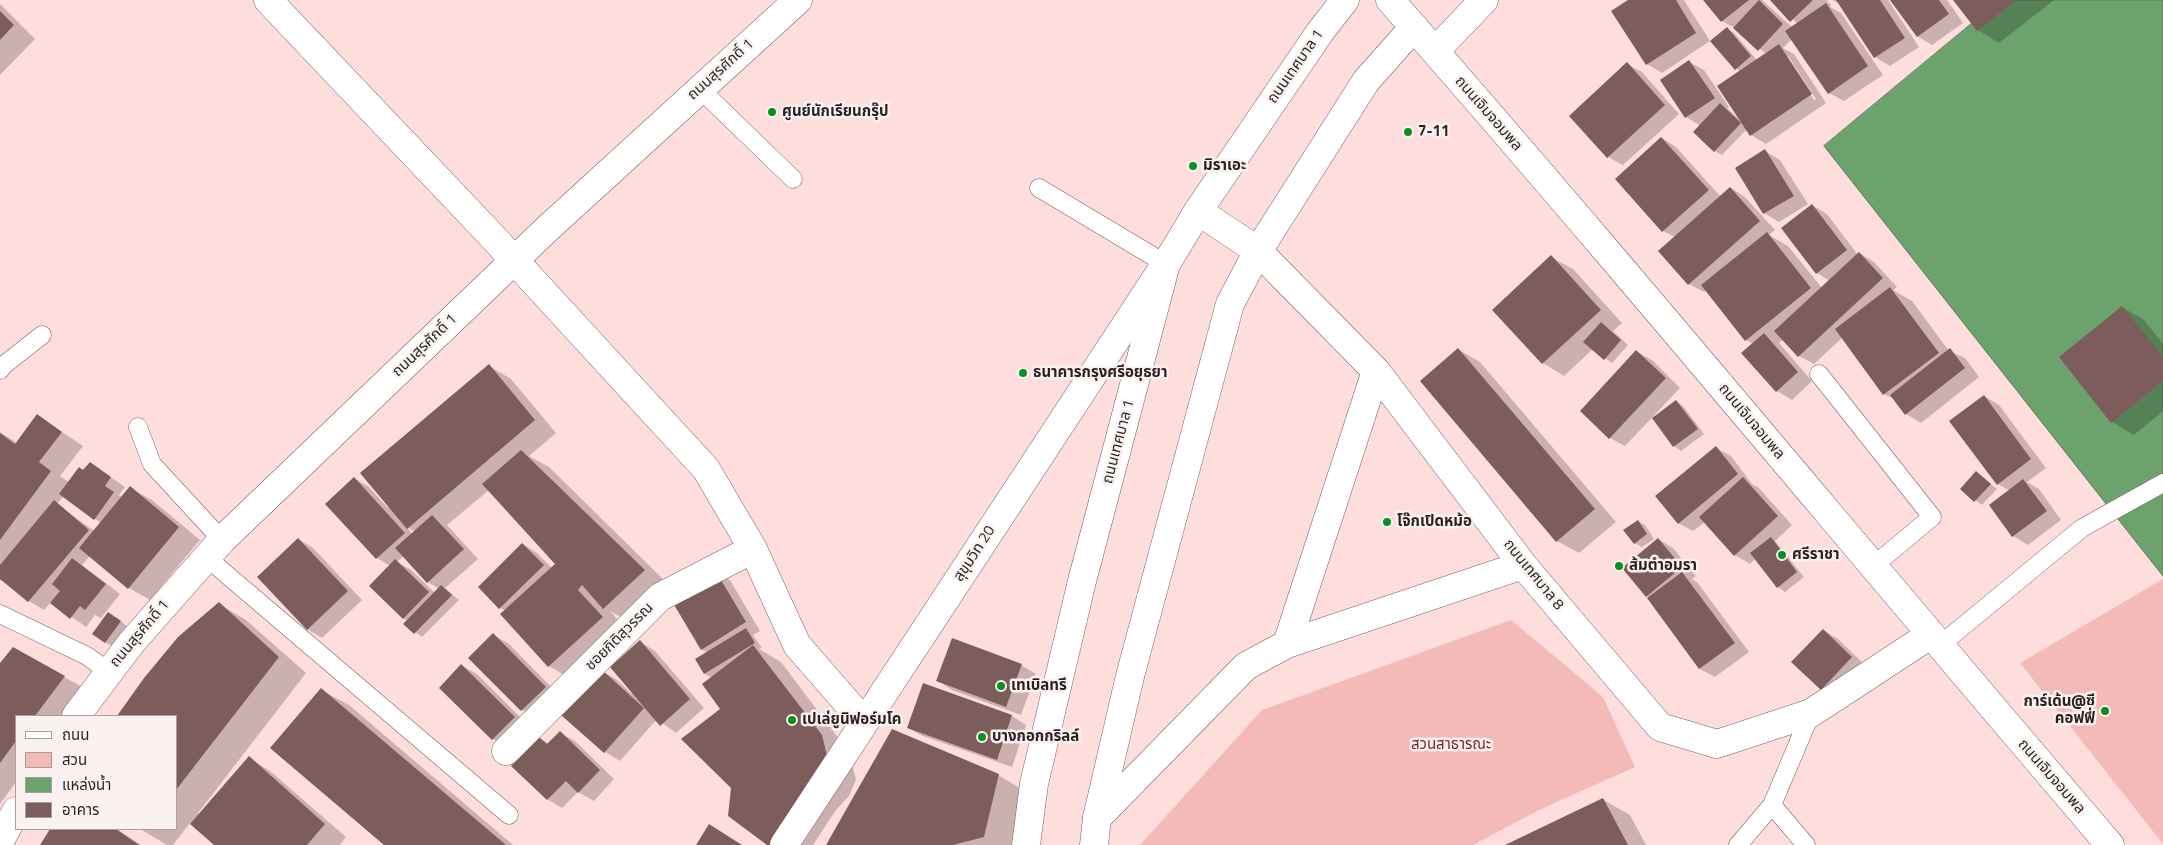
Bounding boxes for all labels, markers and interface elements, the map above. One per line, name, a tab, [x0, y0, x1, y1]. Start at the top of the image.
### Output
street label: ถนนเทศบาล 1	[1264, 27, 1328, 107]
street label: ถนนสุรศักดิ์ 1	[684, 36, 758, 104]
street label: ถนนเจิมจอมพล	[1451, 73, 1525, 155]
place label: ศูนย์นักเรียนกรุ๊ป	[782, 103, 888, 121]
marker: ศูนย์นักเรียนกรุ๊ป	[766, 106, 778, 118]
place label: 7-11	[1418, 123, 1449, 141]
marker: 7-11	[1402, 126, 1414, 138]
place label: มิราเอะ	[1203, 157, 1246, 175]
marker: มิราเอะ	[1187, 160, 1199, 172]
street label: ถนนสุรศักดิ์ 1	[389, 311, 461, 381]
place label: ธนาคารกรุงศรีอยุธยา	[1033, 364, 1167, 382]
marker: ธนาคารกรุงศรีอยุธยา	[1017, 367, 1029, 379]
street label: ถนนเจิมจอมพล	[1714, 380, 1788, 464]
street label: ถนนเทศบาล 1	[1099, 398, 1139, 486]
place label: โจ๊กเปิดหม้อ	[1397, 513, 1472, 531]
marker: โจ๊กเปิดหม้อ	[1381, 516, 1393, 528]
street label: สุขุมวิท 20	[950, 523, 1000, 585]
street label: ถนนเทศบาล 8	[1499, 536, 1567, 614]
place label: ศรีราชา	[1792, 546, 1839, 564]
marker: ศรีราชา	[1776, 549, 1788, 561]
place label: ส้มตำอมรา	[1629, 557, 1697, 575]
marker: ส้มตำอมรา	[1613, 560, 1625, 572]
street label: ถนนสุรศักดิ์ 1	[107, 597, 173, 671]
street label: ชอยกิติสุวรรณ	[582, 599, 658, 675]
place label: เทเบิลทรี	[1011, 677, 1067, 695]
marker: เทเบิลทรี	[995, 680, 1007, 692]
place label: การ์เด้น@ซี คอฟฟี่	[2024, 693, 2095, 728]
marker: การ์เด้น@ซี คอฟฟี่	[2099, 705, 2111, 717]
place label: เปเล่ยูนิฟอร์มโค	[802, 711, 901, 729]
marker: เปเล่ยูนิฟอร์มโค	[786, 714, 798, 726]
legend	[15, 715, 178, 830]
text: ถนน	[62, 723, 89, 746]
place label: บางกอกกริลล์	[992, 728, 1079, 746]
marker: บางกอกกริลล์	[976, 731, 988, 743]
park label: สวนสาธารณะ	[1411, 736, 1491, 754]
street label: ถนนเจิมจอมพล	[2014, 736, 2088, 818]
text: สวน	[62, 748, 87, 771]
text: แหล่งน้ำ	[62, 773, 111, 796]
text: อาคาร	[62, 798, 99, 821]

